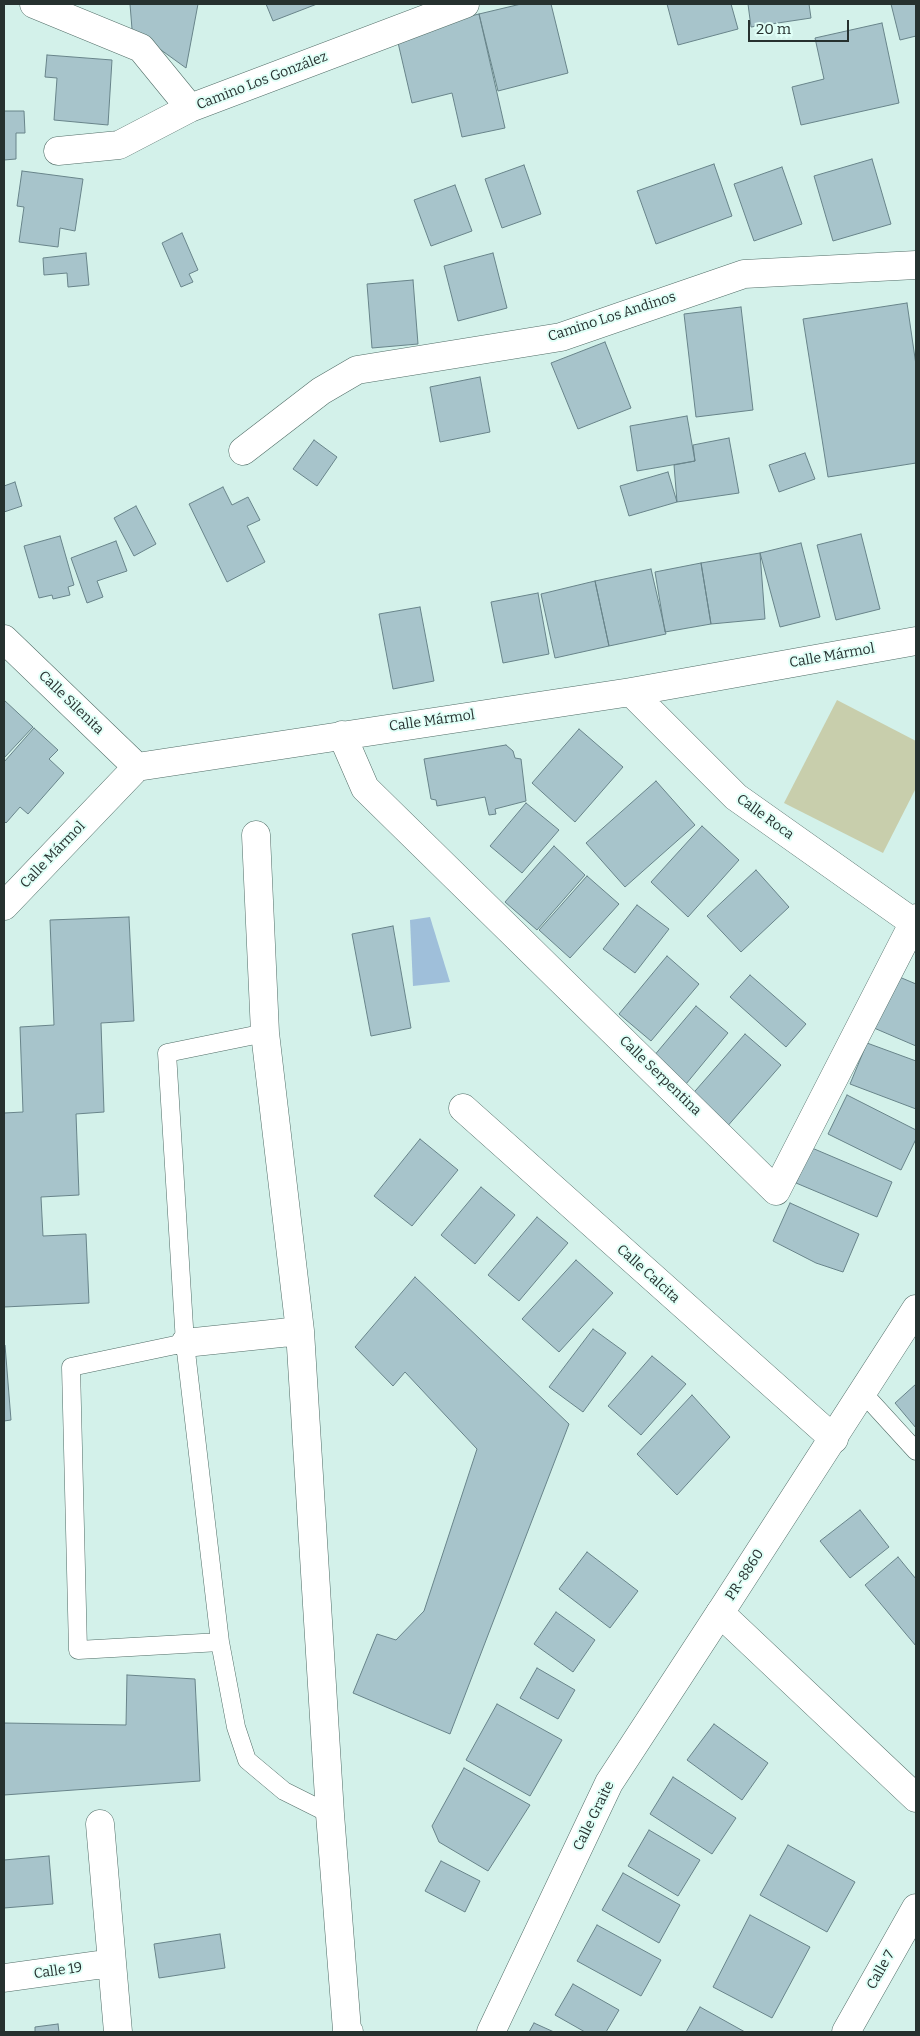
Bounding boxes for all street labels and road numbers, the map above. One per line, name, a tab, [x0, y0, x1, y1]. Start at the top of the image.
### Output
street label: Camino Los González	[194, 48, 330, 114]
street label: Camino Los Andinos	[546, 288, 678, 346]
street label: Calle Mármol	[788, 640, 876, 672]
street label: Calle Silenita	[35, 668, 107, 738]
street label: Calle Mármol	[388, 707, 476, 735]
street label: Calle Roca	[733, 791, 797, 843]
street label: Calle Mármol	[17, 818, 89, 892]
street label: Calle Serpentina	[616, 1033, 704, 1119]
street label: Calle Calcita	[613, 1241, 683, 1307]
street label: PR-8860	[722, 1546, 768, 1604]
street label: Calle Graite	[570, 1778, 618, 1854]
street label: Calle 7	[863, 1948, 899, 1992]
street label: Calle 19	[33, 1959, 83, 1983]

